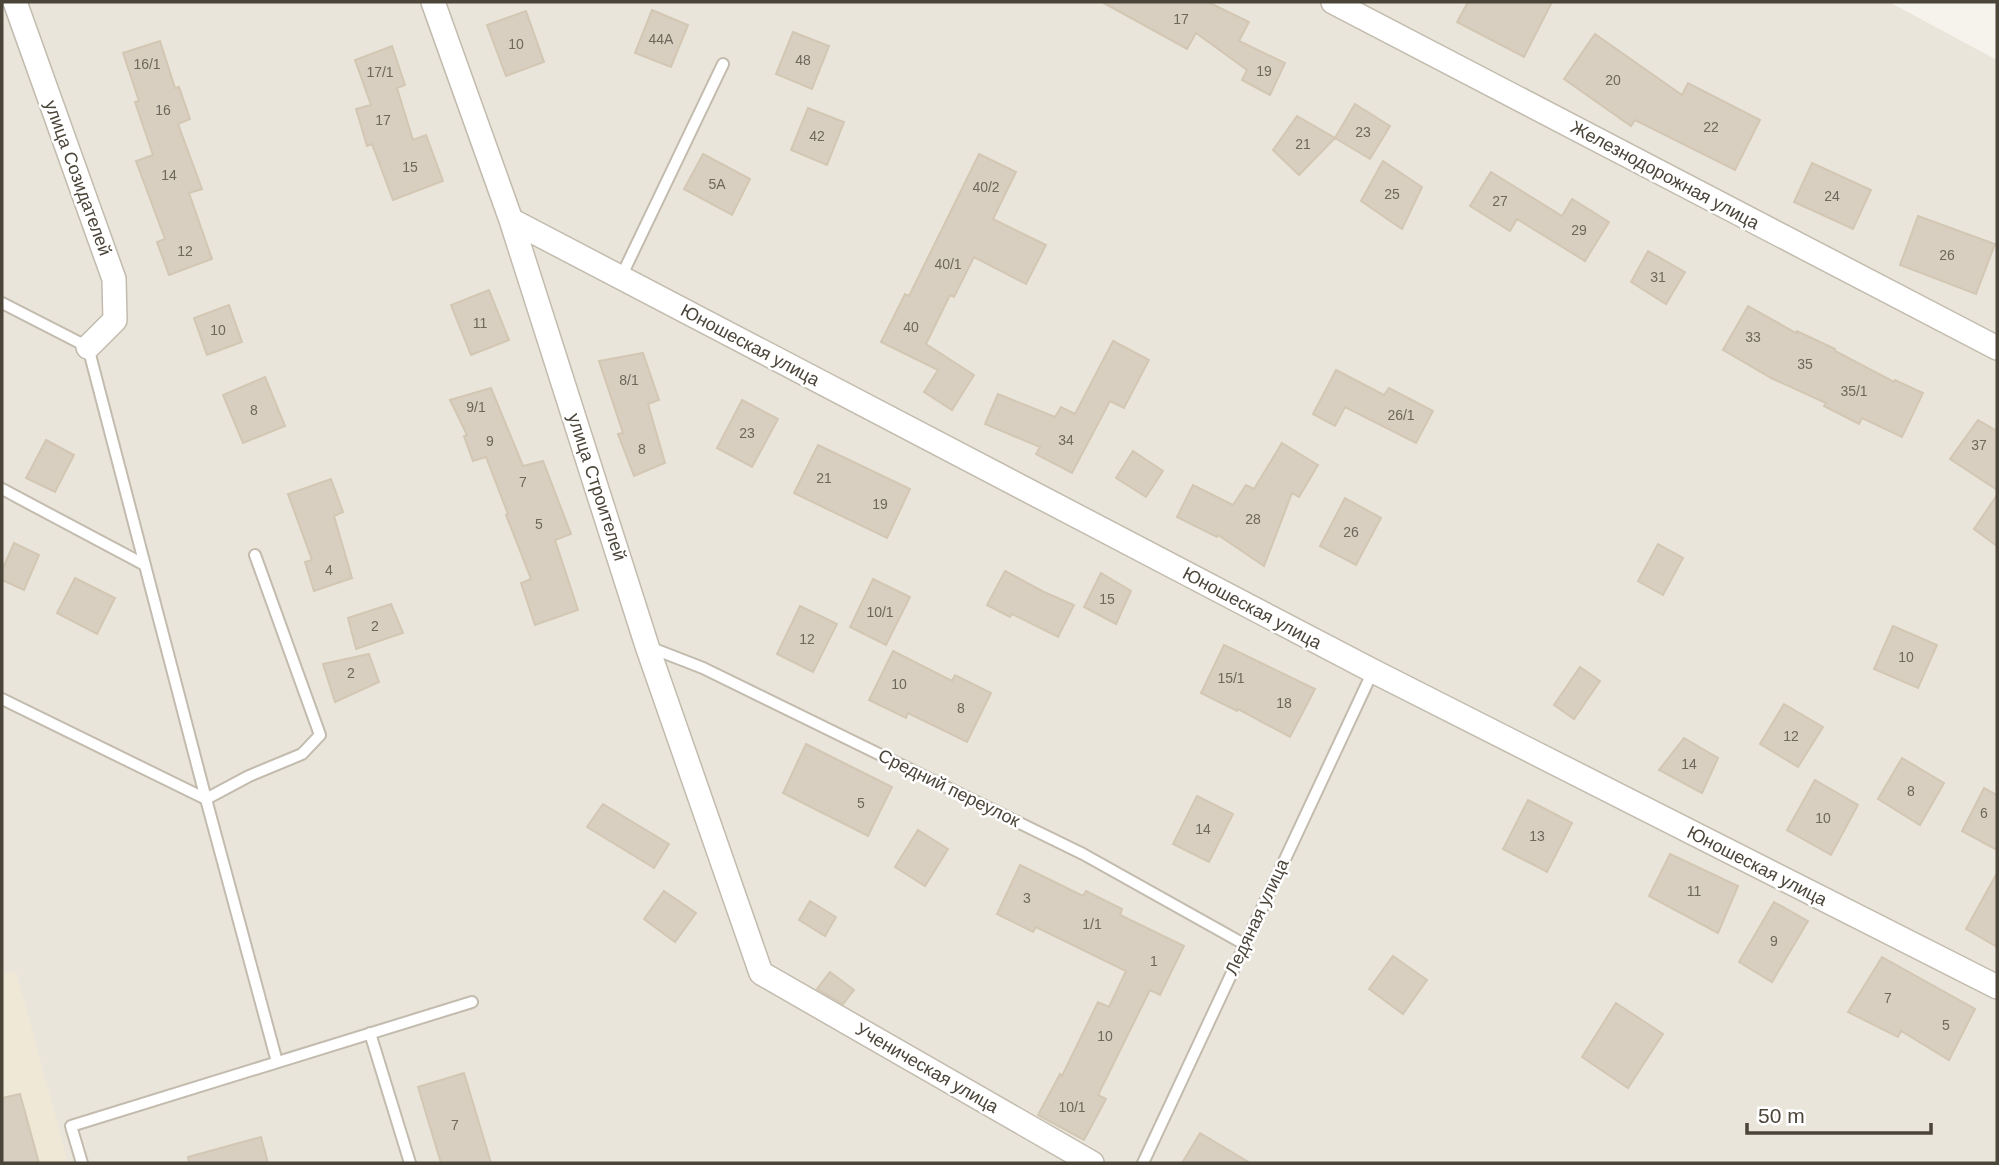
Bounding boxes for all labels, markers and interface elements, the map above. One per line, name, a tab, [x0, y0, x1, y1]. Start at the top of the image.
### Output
house number: 17	[1173, 11, 1189, 27]
house number: 44А	[649, 31, 674, 47]
house number: 10	[508, 36, 524, 52]
house number: 48	[795, 52, 811, 68]
house number: 16/1	[133, 56, 161, 72]
house number: 19	[1256, 63, 1272, 79]
house number: 17/1	[366, 64, 394, 80]
house number: 20	[1605, 72, 1621, 88]
street label: улица Созидателей	[41, 98, 115, 258]
house number: 16	[155, 102, 171, 118]
house number: 17	[375, 112, 391, 128]
street label: Железнодорожная улица	[1567, 117, 1763, 234]
house number: 22	[1703, 119, 1719, 135]
house number: 23	[1355, 124, 1371, 140]
house number: 42	[809, 128, 825, 144]
house number: 21	[1295, 136, 1311, 152]
house number: 15	[402, 159, 418, 175]
house number: 14	[161, 167, 177, 183]
house number: 5А	[708, 176, 726, 192]
house number: 40/2	[972, 179, 1000, 195]
house number: 25	[1384, 186, 1400, 202]
house number: 24	[1824, 188, 1840, 204]
house number: 27	[1492, 193, 1508, 209]
house number: 29	[1571, 222, 1587, 238]
house number: 12	[177, 243, 193, 259]
house number: 26	[1939, 247, 1955, 263]
house number: 40/1	[934, 256, 962, 272]
house number: 31	[1650, 269, 1666, 285]
street label: Юношеская улица	[677, 300, 824, 390]
house number: 11	[473, 315, 487, 331]
house number: 40	[903, 319, 919, 335]
house number: 10	[210, 322, 226, 338]
house number: 33	[1745, 329, 1761, 345]
house number: 35	[1797, 356, 1813, 372]
house number: 8/1	[619, 372, 639, 388]
house number: 35/1	[1840, 383, 1868, 399]
house number: 9/1	[466, 399, 486, 415]
house number: 8	[250, 402, 258, 418]
house number: 26/1	[1387, 407, 1415, 423]
street label: улица Строителей	[564, 411, 630, 563]
house number: 23	[739, 425, 755, 441]
house number: 34	[1058, 432, 1074, 448]
house number: 9	[486, 433, 494, 449]
house number: 37	[1971, 437, 1987, 453]
house number: 8	[638, 441, 646, 457]
house number: 21	[816, 470, 832, 486]
house number: 7	[519, 474, 527, 490]
house number: 19	[872, 496, 888, 512]
house number: 28	[1245, 511, 1261, 527]
house number: 5	[535, 516, 543, 532]
house number: 26	[1343, 524, 1359, 540]
house number: 4	[325, 562, 333, 578]
street label: Юношеская улица	[1179, 563, 1326, 653]
house number: 15	[1099, 591, 1115, 607]
house number: 10/1	[866, 604, 894, 620]
house number: 2	[371, 618, 379, 634]
house number: 12	[799, 631, 815, 647]
house number: 10	[1898, 649, 1914, 665]
house number: 2	[347, 665, 355, 681]
house number: 15/1	[1217, 670, 1245, 686]
house number: 10	[891, 676, 907, 692]
house number: 18	[1276, 695, 1292, 711]
house number: 8	[957, 700, 965, 716]
house number: 12	[1783, 728, 1799, 744]
street label: Средний переулок	[875, 745, 1023, 831]
house number: 14	[1681, 756, 1697, 772]
house number: 8	[1907, 783, 1915, 799]
house number: 5	[857, 795, 865, 811]
house number: 6	[1980, 805, 1988, 821]
house number: 10	[1815, 810, 1831, 826]
house number: 14	[1195, 821, 1211, 837]
street label: Юношеская улица	[1684, 822, 1831, 910]
house number: 13	[1529, 828, 1545, 844]
street label: Ледяная улица	[1221, 855, 1293, 978]
house number: 11	[1687, 883, 1701, 899]
house number: 3	[1023, 890, 1031, 906]
house number: 1/1	[1082, 916, 1102, 932]
house number: 9	[1770, 933, 1778, 949]
house number: 1	[1150, 953, 1158, 969]
house number: 7	[1884, 990, 1892, 1006]
house number: 5	[1942, 1017, 1950, 1033]
street label: Ученическая улица	[852, 1019, 1003, 1118]
house number: 10	[1097, 1028, 1113, 1044]
scale bar	[1747, 1092, 1931, 1136]
house number: 10/1	[1058, 1099, 1086, 1115]
text: 50 m	[1758, 1104, 1805, 1127]
house number: 7	[451, 1117, 459, 1133]

